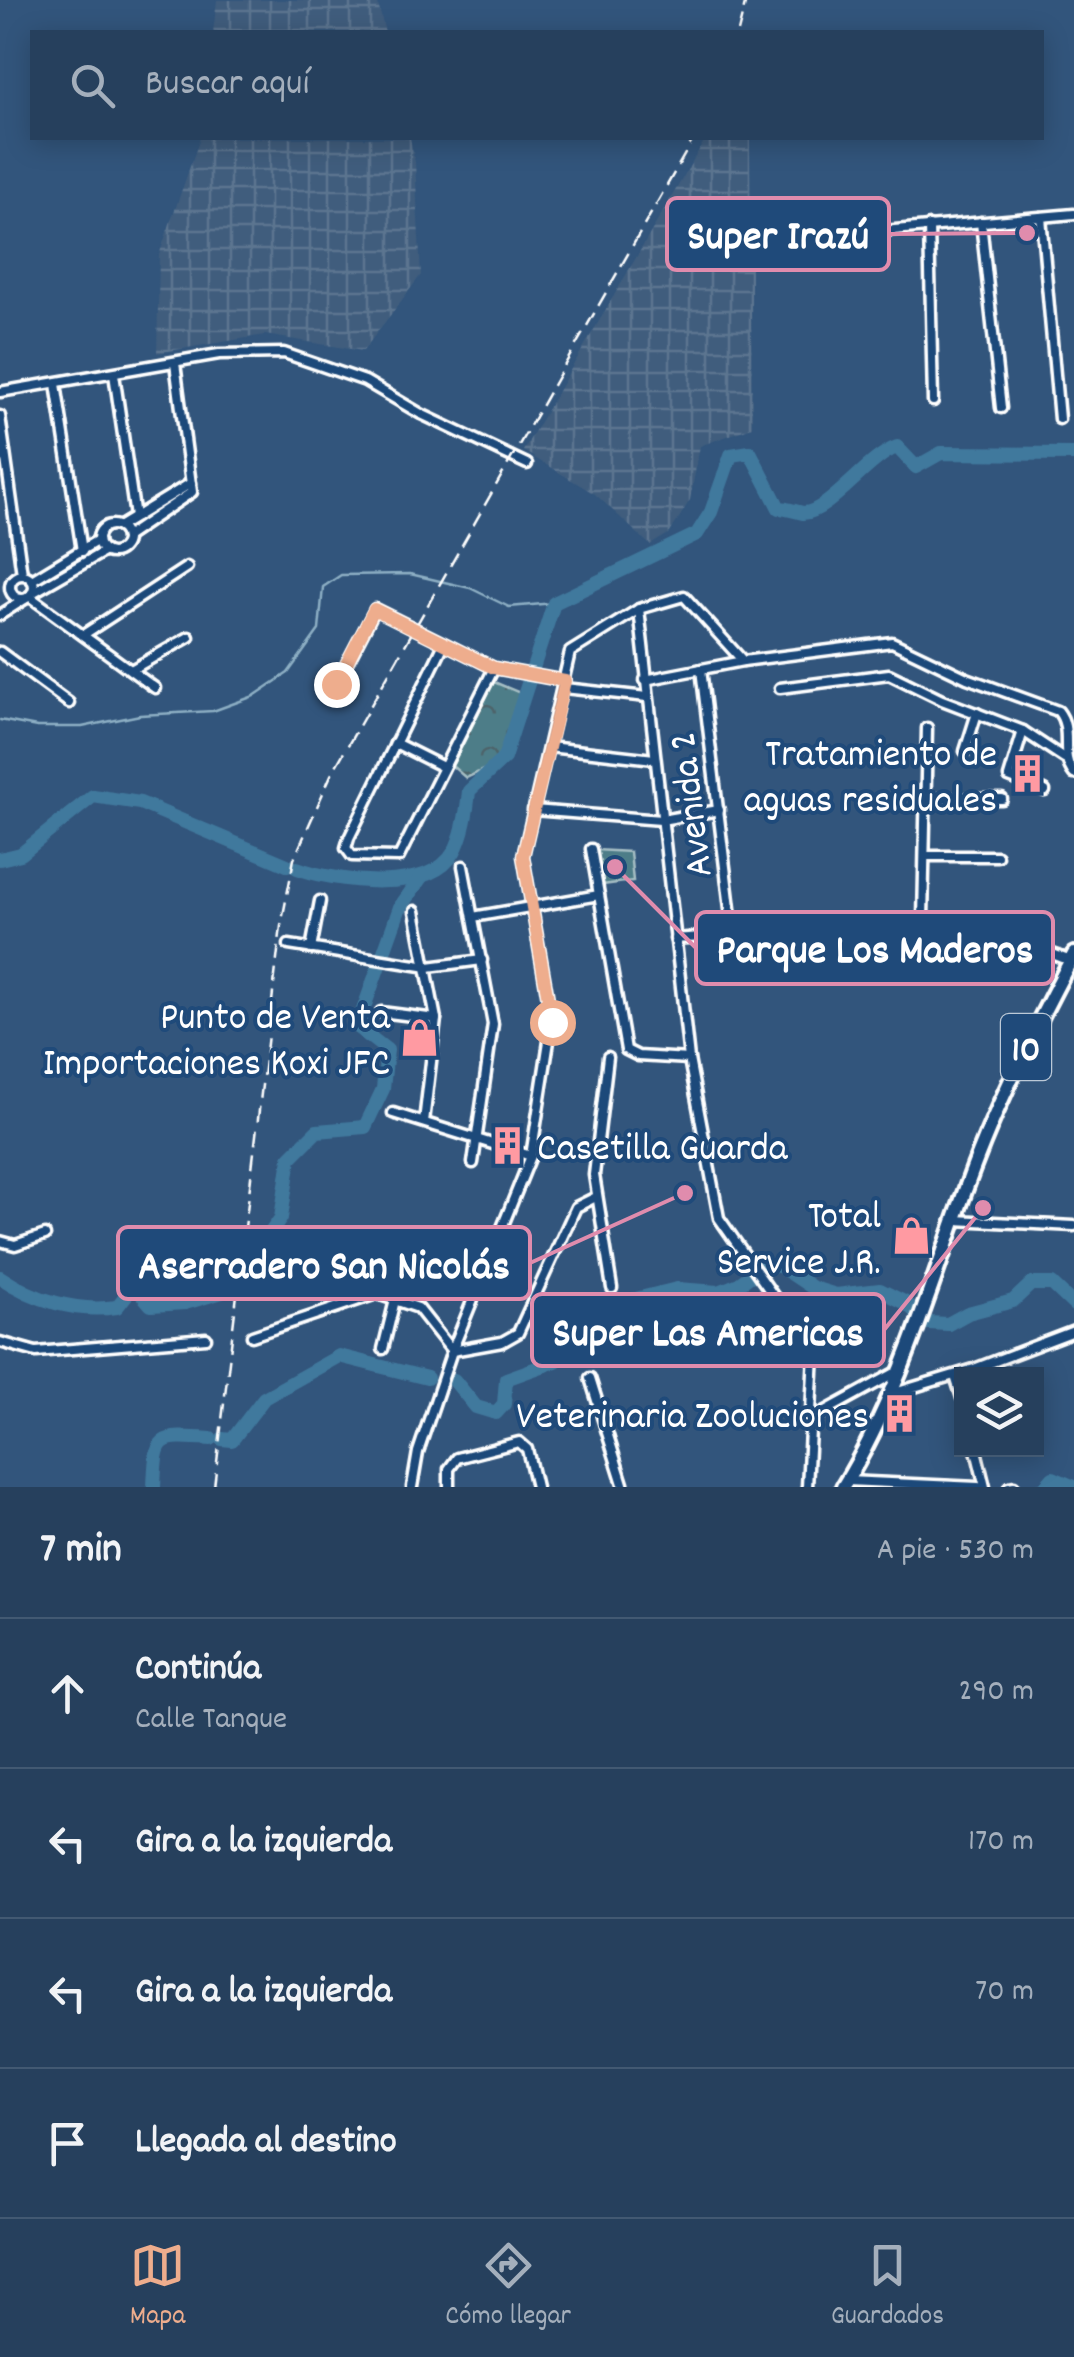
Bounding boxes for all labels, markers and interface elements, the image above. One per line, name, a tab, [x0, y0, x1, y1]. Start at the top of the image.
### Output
search box	[30, 30, 1044, 140]
icon: search	[65, 58, 120, 113]
text: Buscar aquí	[145, 58, 309, 113]
callout: Super Irazú	[667, 198, 889, 270]
text: Super Irazú	[687, 210, 869, 270]
route end	[314, 662, 360, 708]
street label: Avenida 2	[657, 728, 732, 880]
place label: Tratamiento de aguas residuales	[743, 729, 997, 832]
building icon: Tratamiento de aguas residuales	[1006, 753, 1048, 795]
callout: Parque Los Maderos	[696, 912, 1053, 984]
text: Parque Los Maderos	[717, 924, 1033, 984]
place label: Punto de Venta Importaciones Koxi JFC	[42, 992, 391, 1095]
route start	[530, 1000, 576, 1046]
road number: 10	[1001, 1014, 1051, 1080]
shop icon: Punto de Venta Importaciones Koxi JFC	[399, 1016, 441, 1058]
place label: Casetilla Guarda	[537, 1123, 789, 1180]
building icon: Casetilla Guarda	[486, 1124, 528, 1166]
place label: Total Service J.R.	[717, 1191, 881, 1294]
shop icon: Total Service J.R.	[890, 1215, 932, 1257]
callout: Aserradero San Nicolás	[118, 1227, 530, 1299]
text: Aserradero San Nicolás	[138, 1240, 510, 1300]
callout: Super Las Americas	[532, 1294, 884, 1366]
text: Super Las Americas	[552, 1307, 864, 1367]
map controls	[954, 1367, 1044, 1457]
button: layers	[954, 1367, 1044, 1457]
place label: Veterinaria Zooluciones	[516, 1391, 869, 1448]
building icon: Veterinaria Zooluciones	[878, 1392, 920, 1434]
text: 7 min	[40, 1522, 122, 1582]
text: A pie · 530 m	[877, 1529, 1034, 1575]
text: Continúa	[135, 1643, 261, 1698]
icon: ahead	[40, 1666, 95, 1721]
text: 290 m	[959, 1670, 1034, 1716]
text: Calle Tanque	[135, 1698, 287, 1744]
icon: left	[40, 1816, 95, 1871]
text: Gira a la izquierda	[135, 1816, 392, 1871]
text: 170 m	[968, 1820, 1034, 1866]
icon: left	[40, 1966, 95, 2021]
text: Gira a la izquierda	[135, 1966, 392, 2021]
text: 70 m	[975, 1970, 1034, 2016]
icon: arrive	[40, 2116, 95, 2171]
text: Llegada al destino	[135, 2116, 397, 2171]
tab: Mapa	[130, 2238, 185, 2338]
tab: Cómo llegar	[445, 2238, 571, 2338]
tab: Guardados	[831, 2238, 944, 2338]

